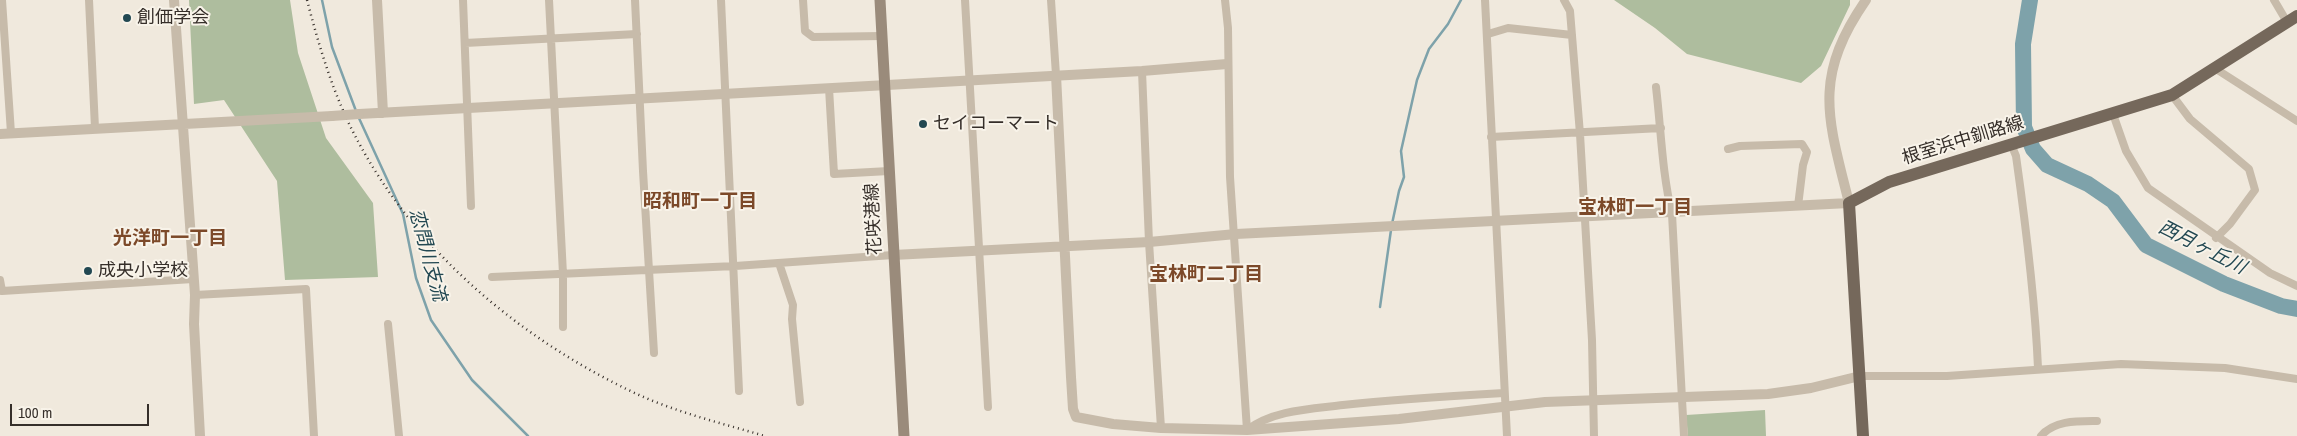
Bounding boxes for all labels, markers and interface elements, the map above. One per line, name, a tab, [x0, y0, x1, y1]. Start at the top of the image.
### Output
place label: 創価学会	[137, 7, 209, 29]
marker: 創価学会	[121, 12, 133, 24]
street label: 根室浜中釧路線	[1900, 112, 2026, 170]
place label: セイコーマート	[933, 113, 1059, 135]
marker: セイコーマート	[917, 118, 929, 130]
street label: 花咲港線	[861, 182, 887, 256]
district label: 昭和町一丁目	[643, 191, 757, 213]
district label: 宝林町一丁目	[1578, 197, 1692, 219]
water label: 恋問川支流	[404, 206, 450, 304]
water label: 西月ヶ丘川	[2155, 216, 2249, 280]
district label: 光洋町一丁目	[113, 228, 227, 250]
place label: 成央小学校	[98, 260, 188, 282]
district label: 宝林町二丁目	[1149, 264, 1263, 286]
marker: 成央小学校	[82, 265, 94, 277]
scale bar	[12, 394, 151, 426]
text: 100 m	[18, 402, 52, 423]

